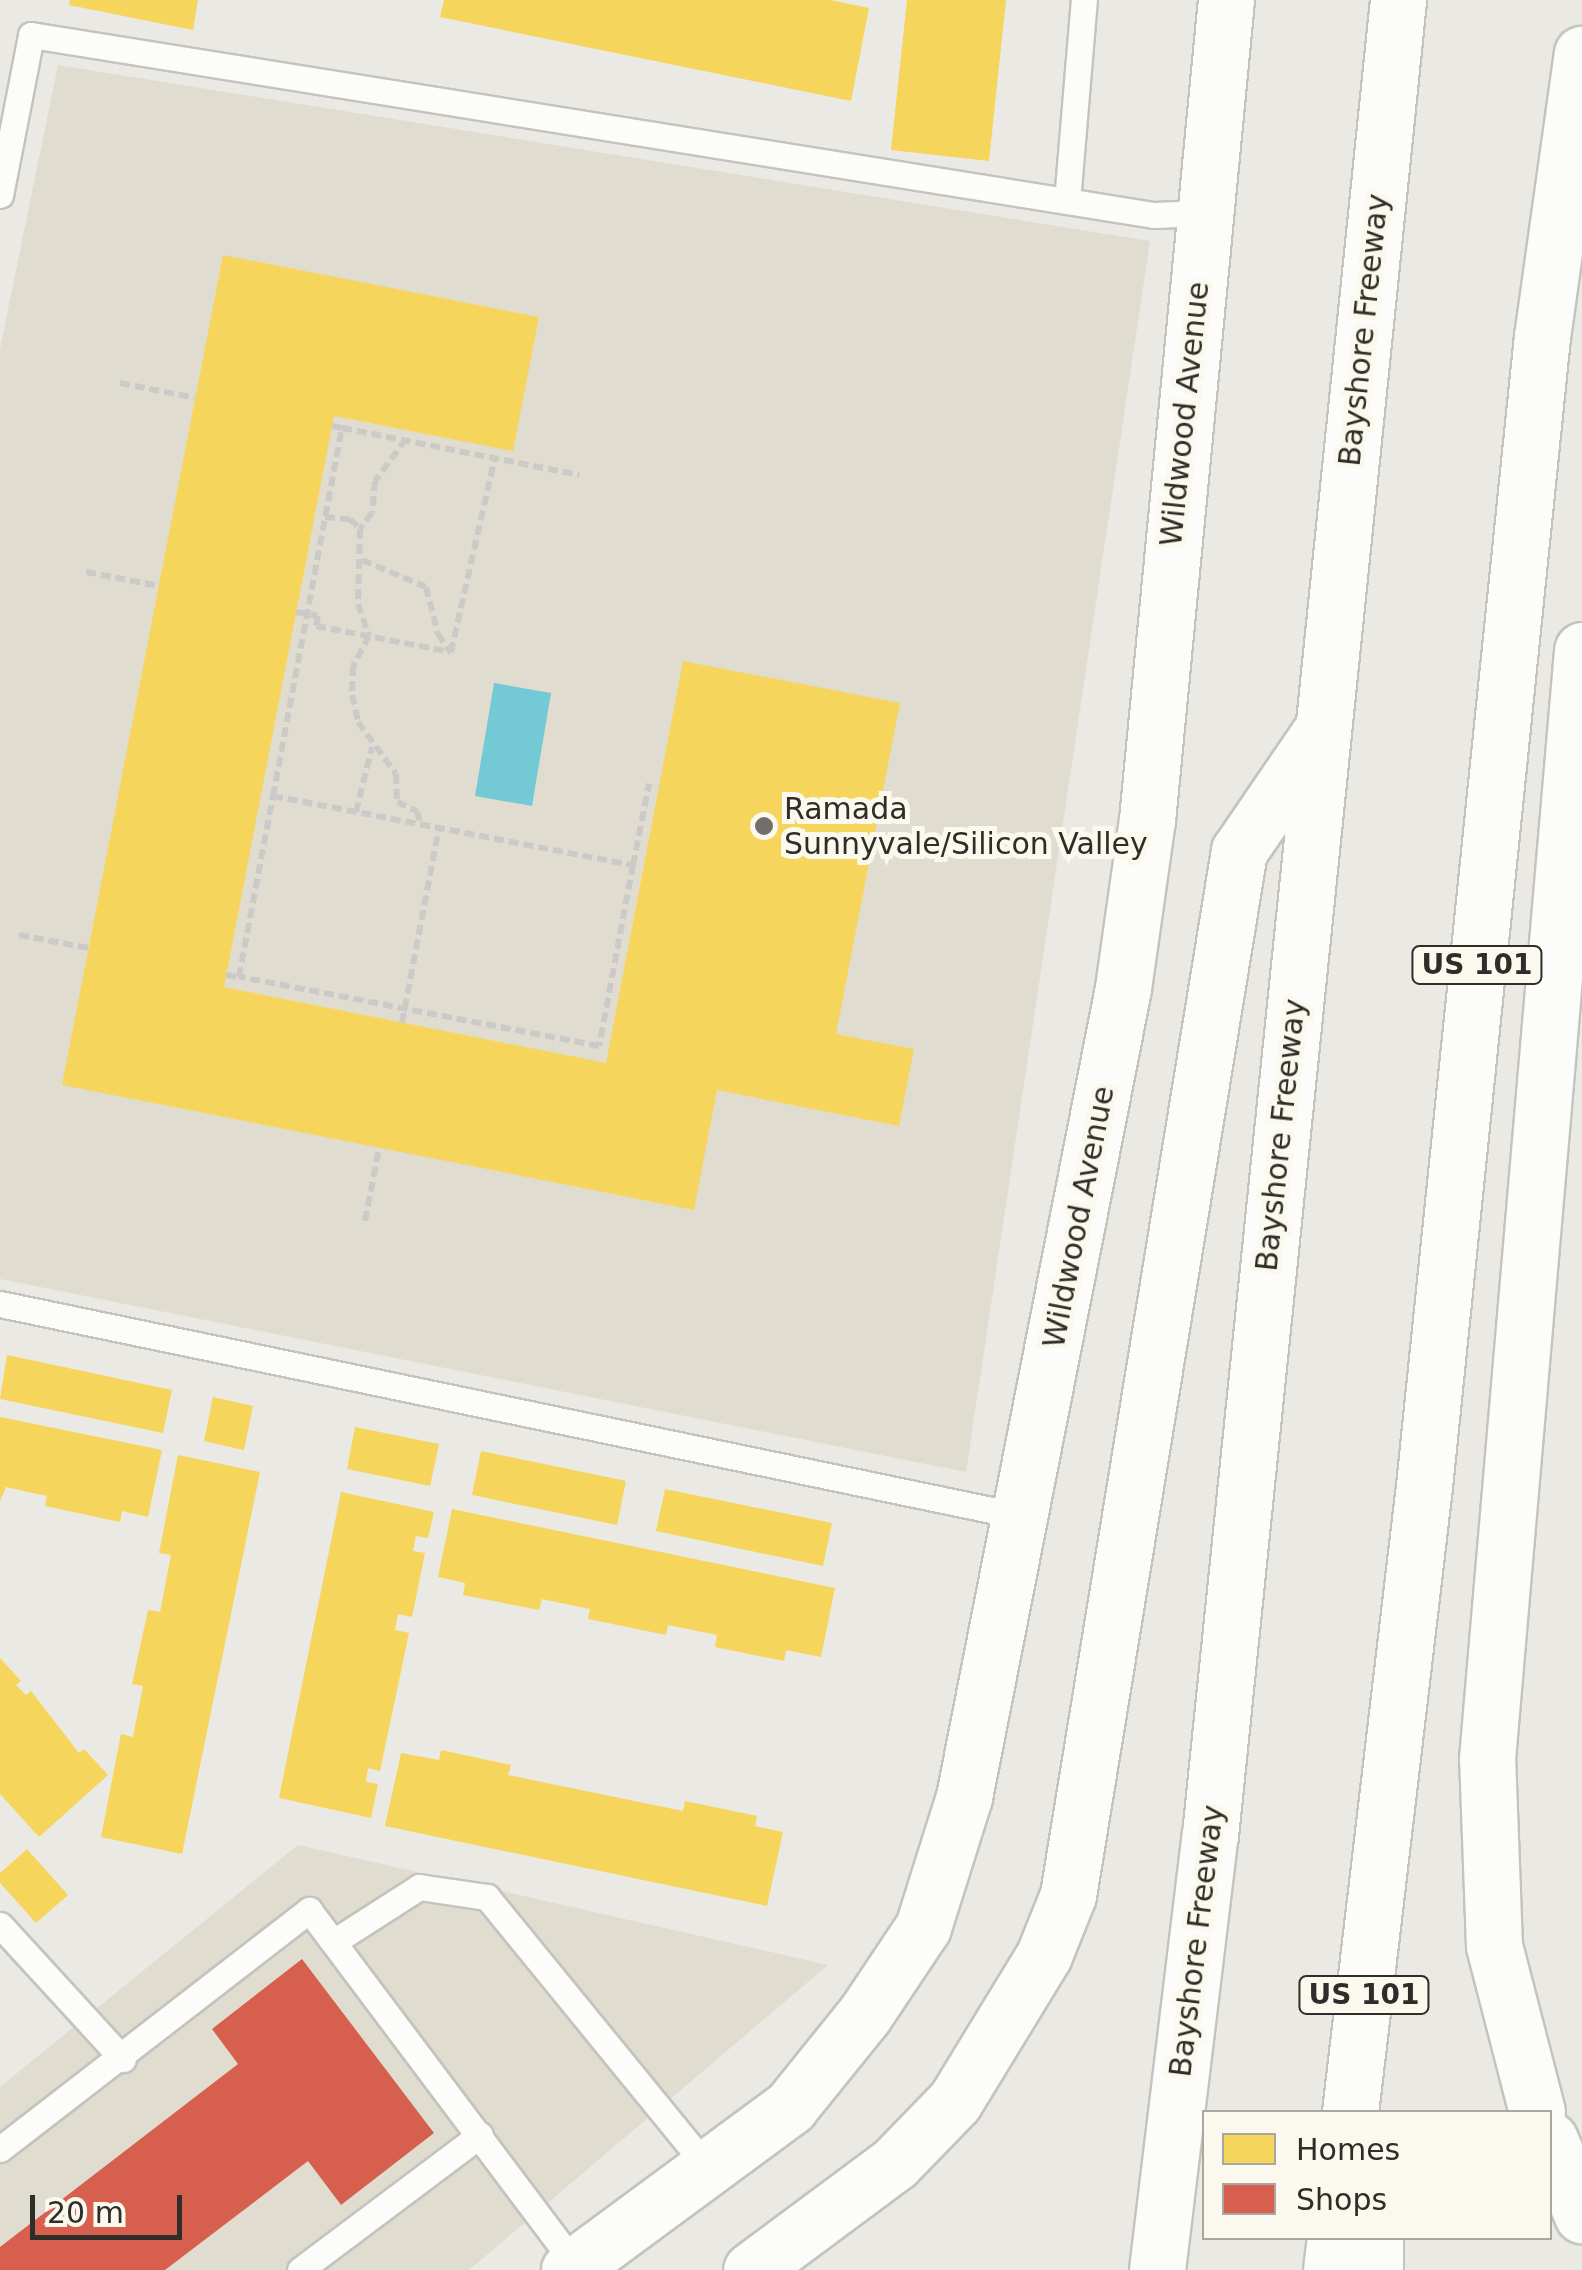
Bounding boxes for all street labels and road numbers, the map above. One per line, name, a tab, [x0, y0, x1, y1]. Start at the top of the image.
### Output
street label: Bayshore Freeway	[1332, 192, 1396, 468]
street label: Wildwood Avenue	[1153, 280, 1217, 548]
road number: US 101	[1410, 942, 1544, 988]
street label: Bayshore Freeway	[1249, 997, 1313, 1273]
street label: Wildwood Avenue	[1036, 1083, 1122, 1351]
street label: Bayshore Freeway	[1162, 1803, 1232, 2079]
road number: US 101	[1296, 1972, 1432, 2018]

